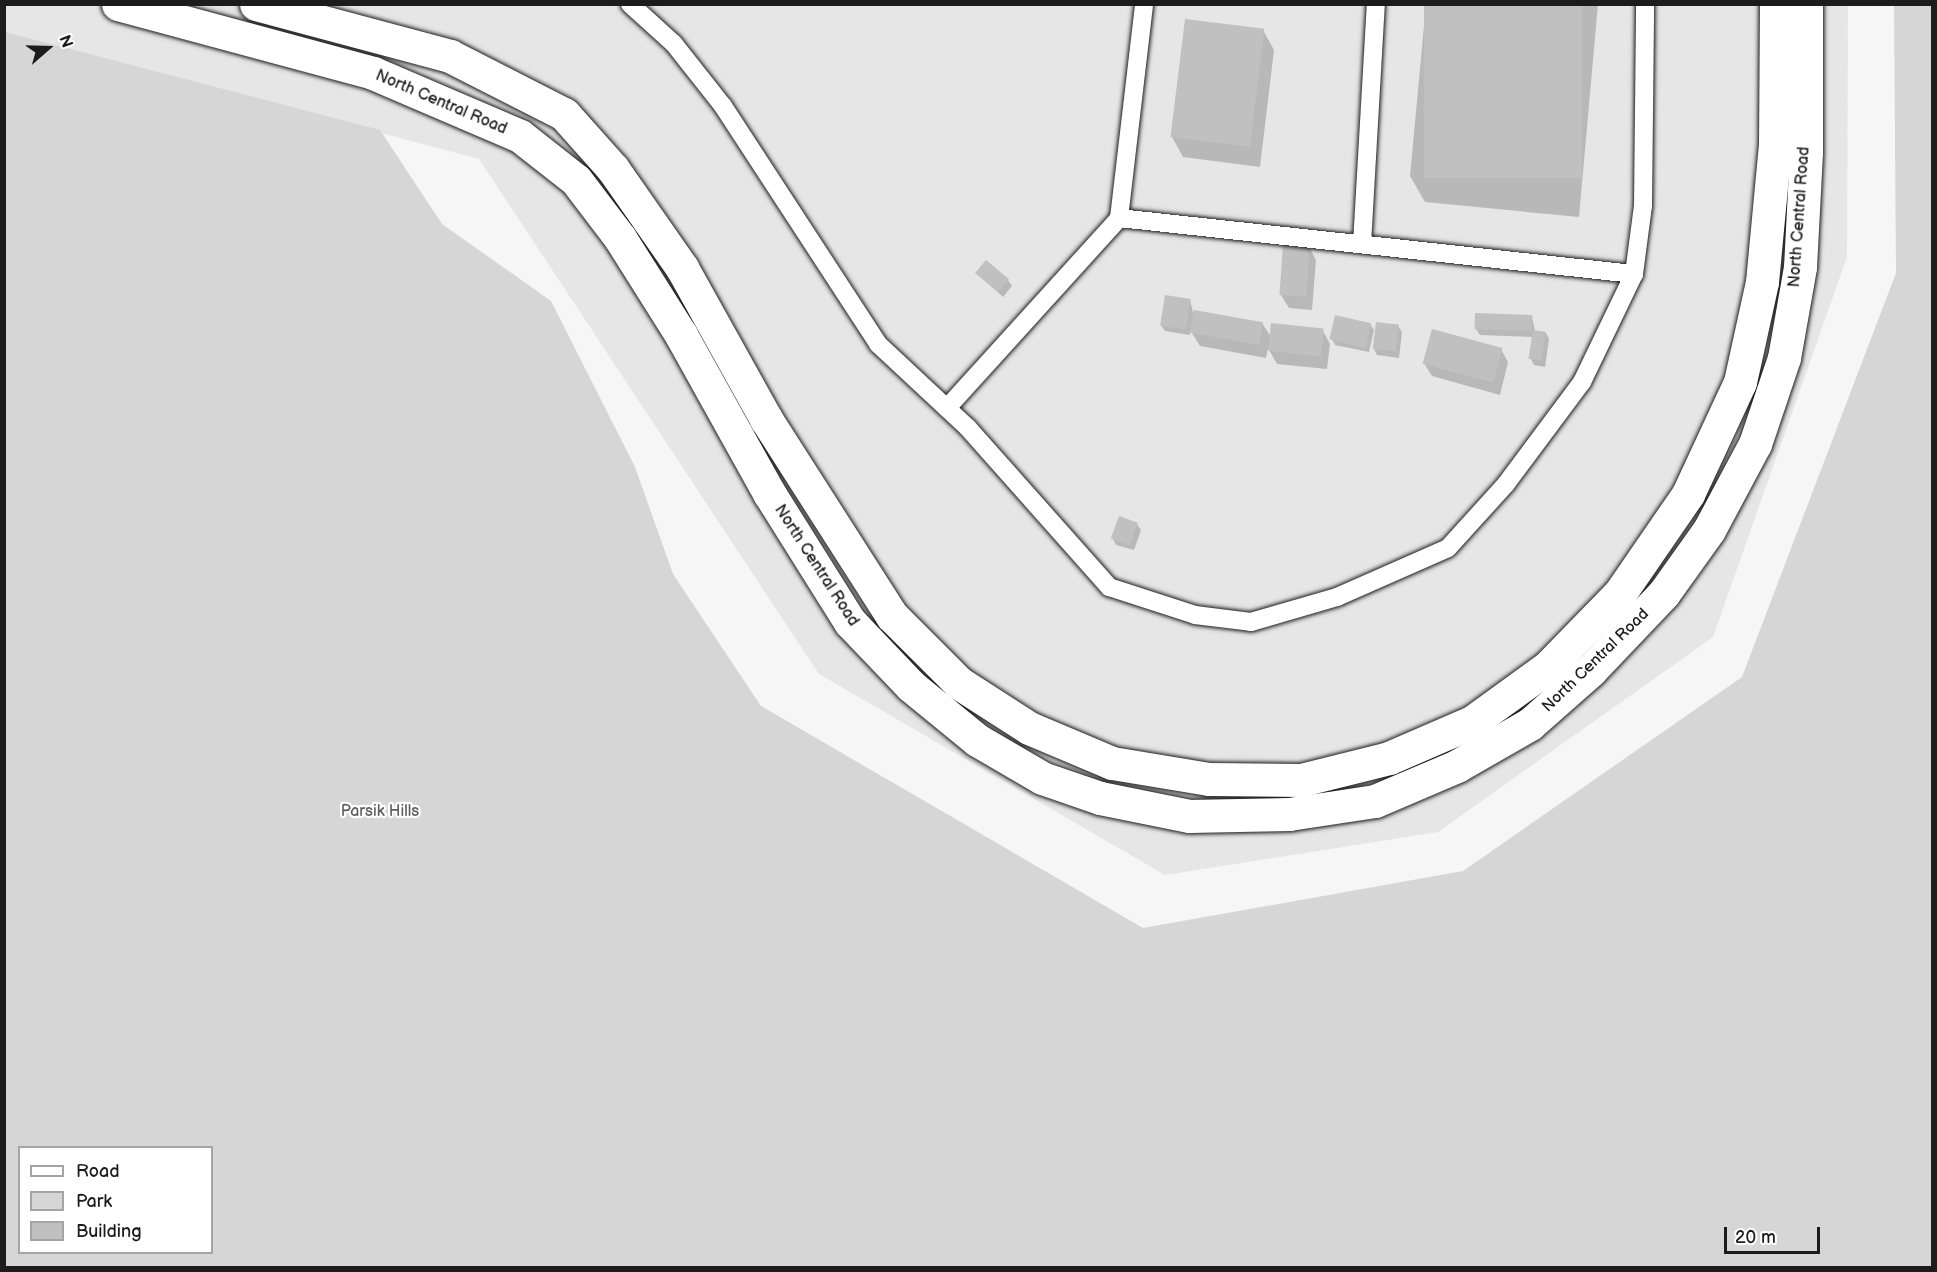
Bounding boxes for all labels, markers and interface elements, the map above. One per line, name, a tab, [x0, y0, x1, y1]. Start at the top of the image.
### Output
north arrow	[18, 18, 78, 78]
text: N	[54, 33, 76, 51]
street label: North Central Road	[372, 67, 510, 139]
street label: North Central Road	[1786, 146, 1814, 288]
street label: North Central Road	[770, 502, 862, 630]
street label: North Central Road	[1539, 605, 1653, 717]
park label: Parsik Hills	[341, 802, 419, 822]
legend	[18, 1146, 213, 1254]
text: Road	[76, 1161, 120, 1182]
text: Park	[76, 1191, 112, 1212]
scale bar	[1727, 1215, 1823, 1253]
text: Building	[76, 1221, 142, 1242]
text: 20 m	[1735, 1227, 1776, 1248]

